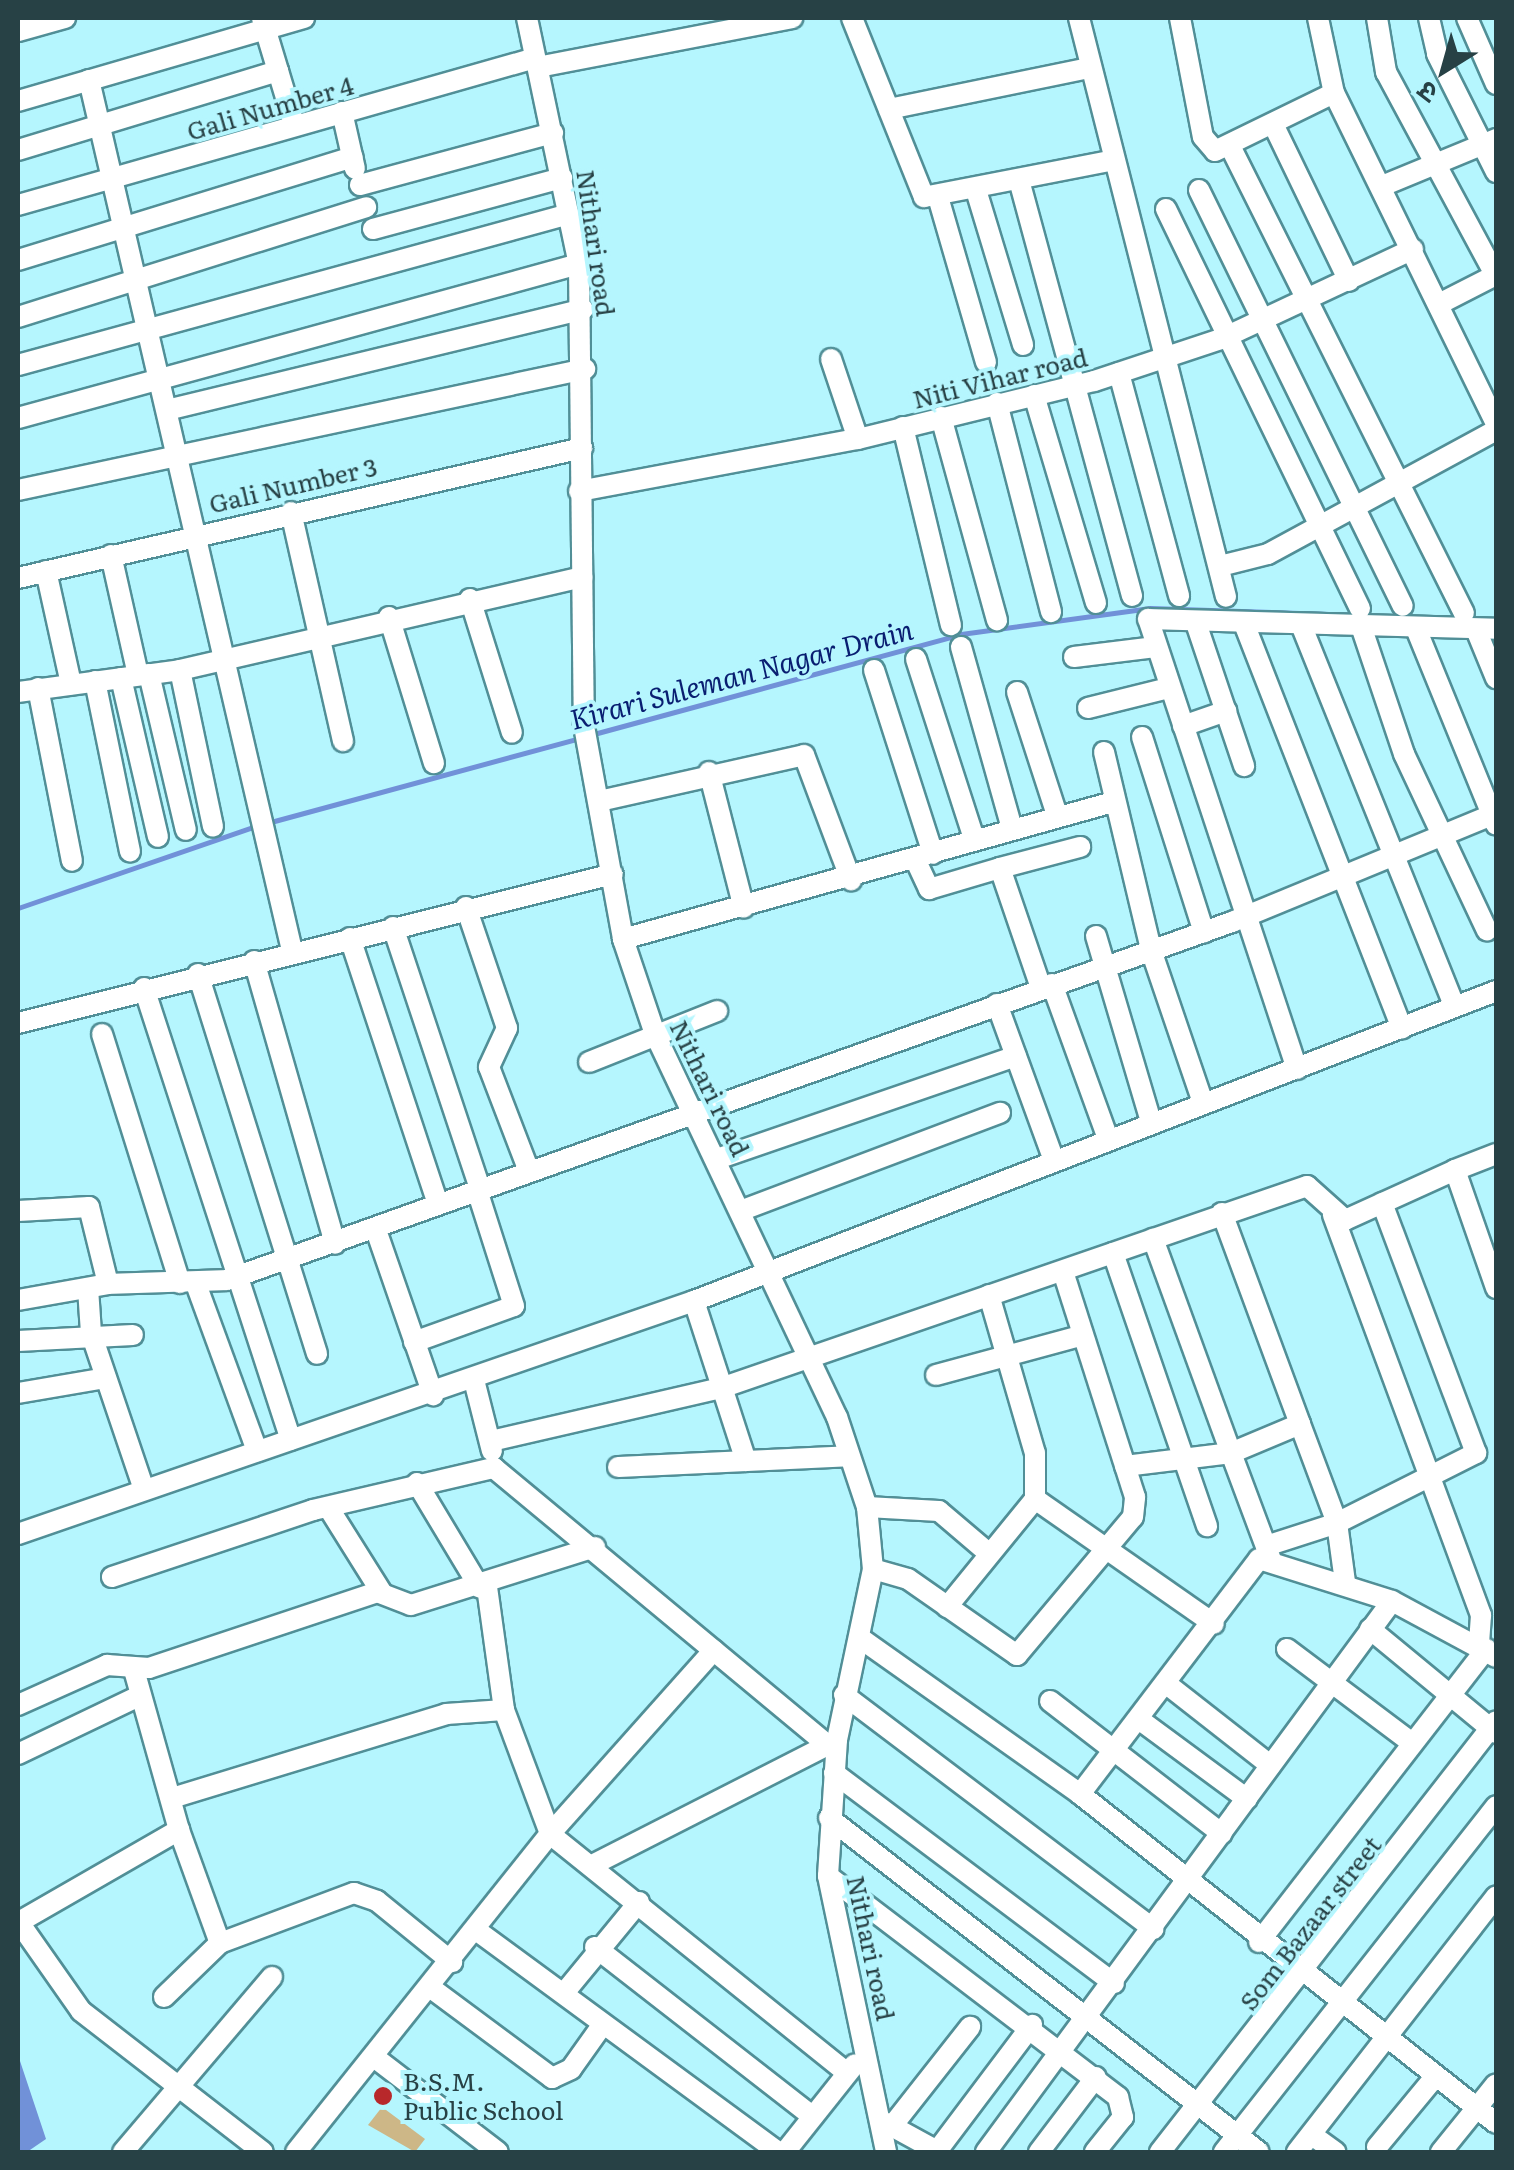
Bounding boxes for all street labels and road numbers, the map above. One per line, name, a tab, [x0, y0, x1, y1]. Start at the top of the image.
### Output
street label: Gali Number 4	[183, 70, 357, 146]
street label: Nithari road	[571, 168, 621, 318]
street label: Niti Vihar road	[910, 342, 1090, 414]
street label: Gali Number 3	[206, 451, 380, 519]
street label: Nithari road	[664, 1015, 756, 1161]
street label: Som Bazaar street	[1233, 1830, 1387, 2016]
street label: Nithari road	[841, 1873, 901, 2023]

